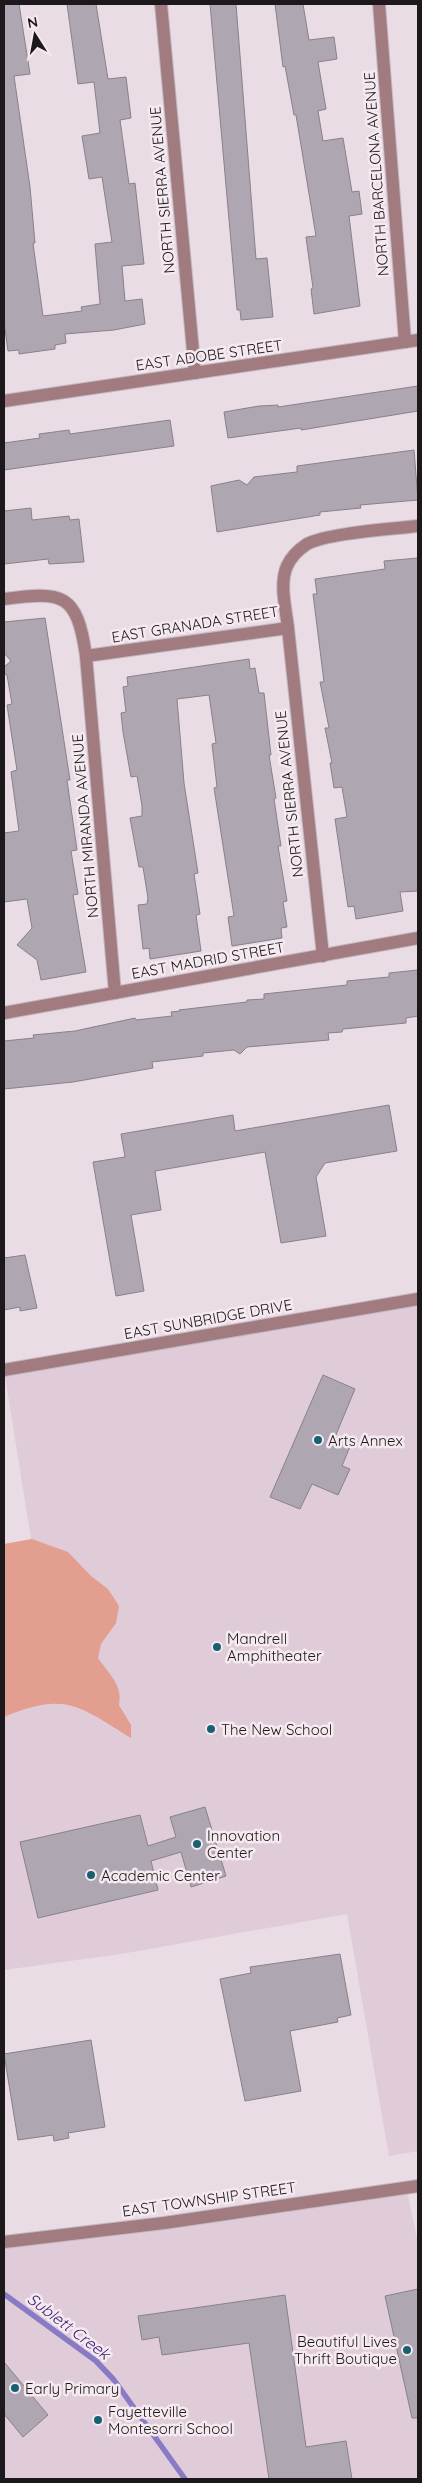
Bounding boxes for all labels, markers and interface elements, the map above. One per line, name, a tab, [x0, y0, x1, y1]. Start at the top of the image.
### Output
north arrow	[10, 10, 60, 60]
text: N	[26, 12, 39, 32]
street label: NORTH BARCELONA AVENUE	[359, 71, 393, 277]
street label: NORTH SIERRA AVENUE	[145, 106, 179, 274]
street label: EAST ADOBE STREET	[134, 335, 284, 375]
street label: EAST GRANADA STREET	[110, 601, 280, 647]
street label: NORTH SIERRA AVENUE	[271, 710, 307, 878]
street label: NORTH MIRANDA AVENUE	[67, 733, 103, 919]
street label: EAST MADRID STREET	[130, 937, 286, 983]
street label: EAST SUNBRIDGE DRIVE	[122, 1295, 294, 1343]
place label: Arts Annex	[328, 1431, 403, 1450]
marker: Arts Annex	[312, 1434, 324, 1446]
place label: Mandrell Amphitheater	[227, 1629, 322, 1665]
marker: Mandrell Amphitheater	[211, 1641, 223, 1653]
place label: The New School	[221, 1720, 332, 1739]
marker: The New School	[205, 1723, 217, 1735]
place label: Innovation Center	[207, 1826, 280, 1862]
marker: Innovation Center	[191, 1838, 203, 1850]
place label: Academic Center	[101, 1866, 220, 1885]
marker: Academic Center	[85, 1869, 97, 1881]
street label: EAST TOWNSHIP STREET	[121, 2177, 297, 2221]
water label: Sublett Creek	[24, 2288, 115, 2364]
place label: Beautiful Lives Thrift Boutique	[294, 2332, 397, 2368]
marker: Beautiful Lives Thrift Boutique	[401, 2344, 413, 2356]
place label: Early Primary	[25, 2379, 119, 2398]
marker: Early Primary	[9, 2382, 21, 2394]
place label: Fayetteville Montesorri School	[108, 2402, 233, 2438]
marker: Fayetteville Montesorri School	[92, 2414, 104, 2426]

